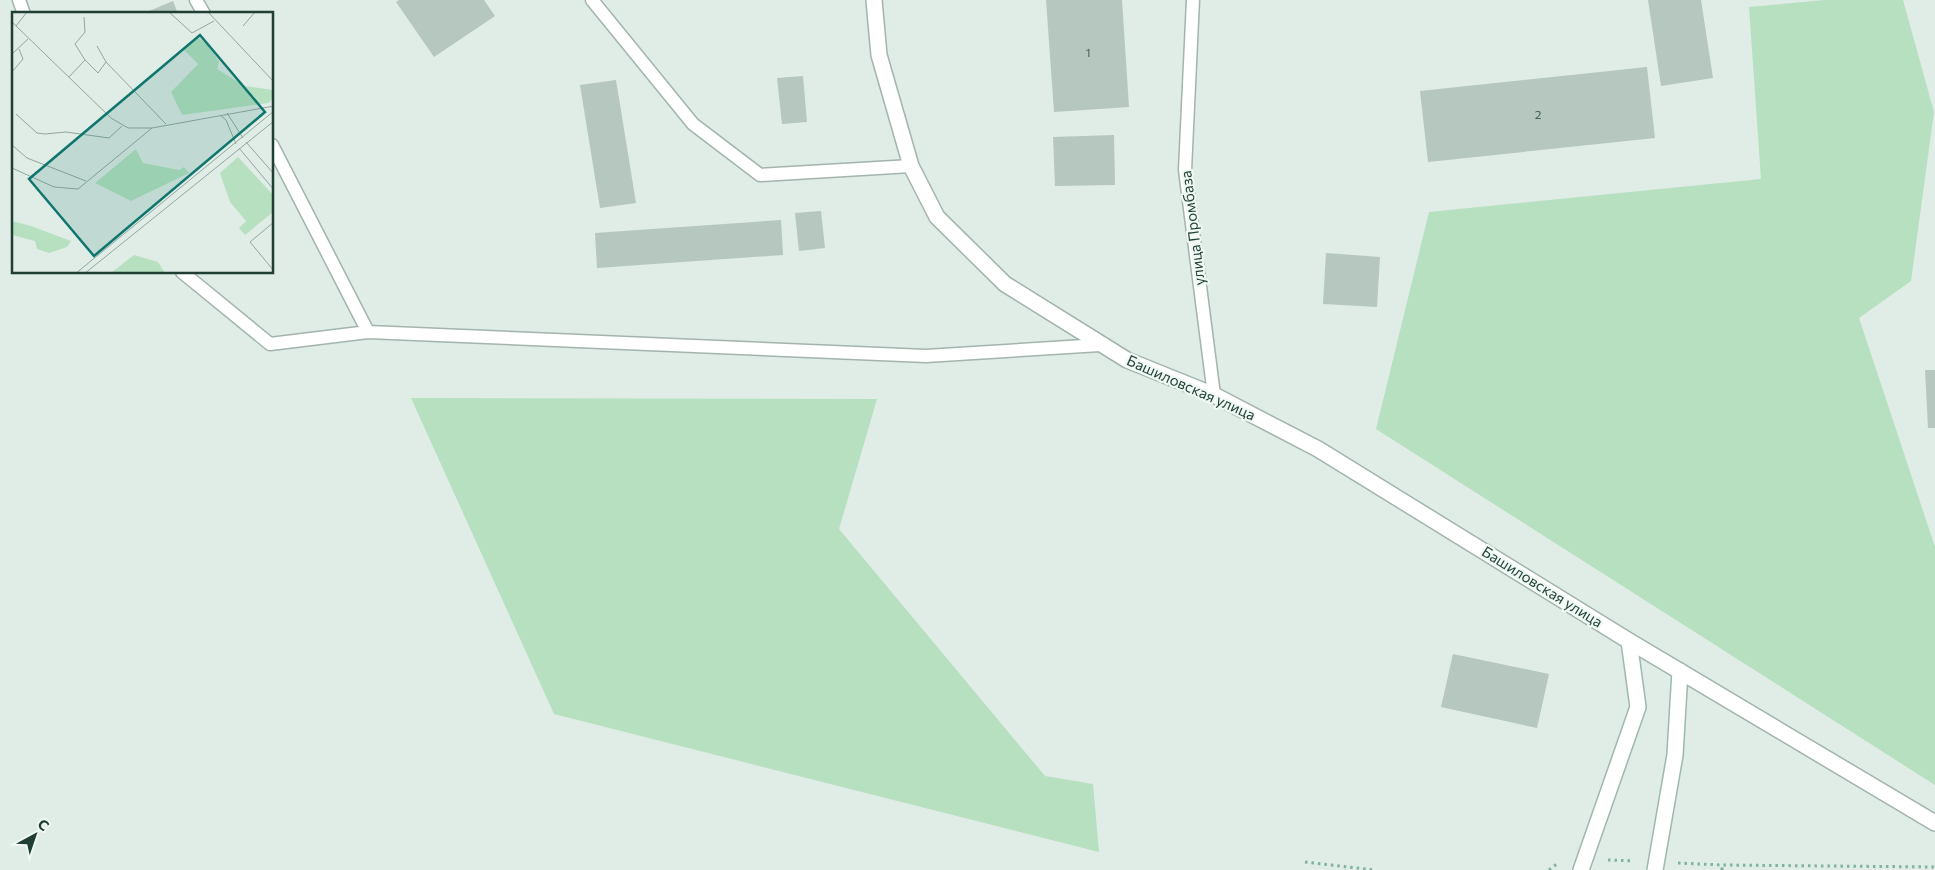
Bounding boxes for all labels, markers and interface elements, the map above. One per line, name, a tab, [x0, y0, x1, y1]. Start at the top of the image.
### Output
inset map	[12, 12, 274, 274]
house number: 1	[1085, 45, 1091, 59]
house number: 2	[1535, 107, 1542, 121]
street label: улица Промбаза	[1176, 170, 1208, 286]
street label: Башиловская улица	[1124, 351, 1258, 424]
street label: Башиловская улица	[1479, 542, 1606, 631]
north arrow	[10, 810, 60, 860]
text: С	[35, 815, 53, 834]

